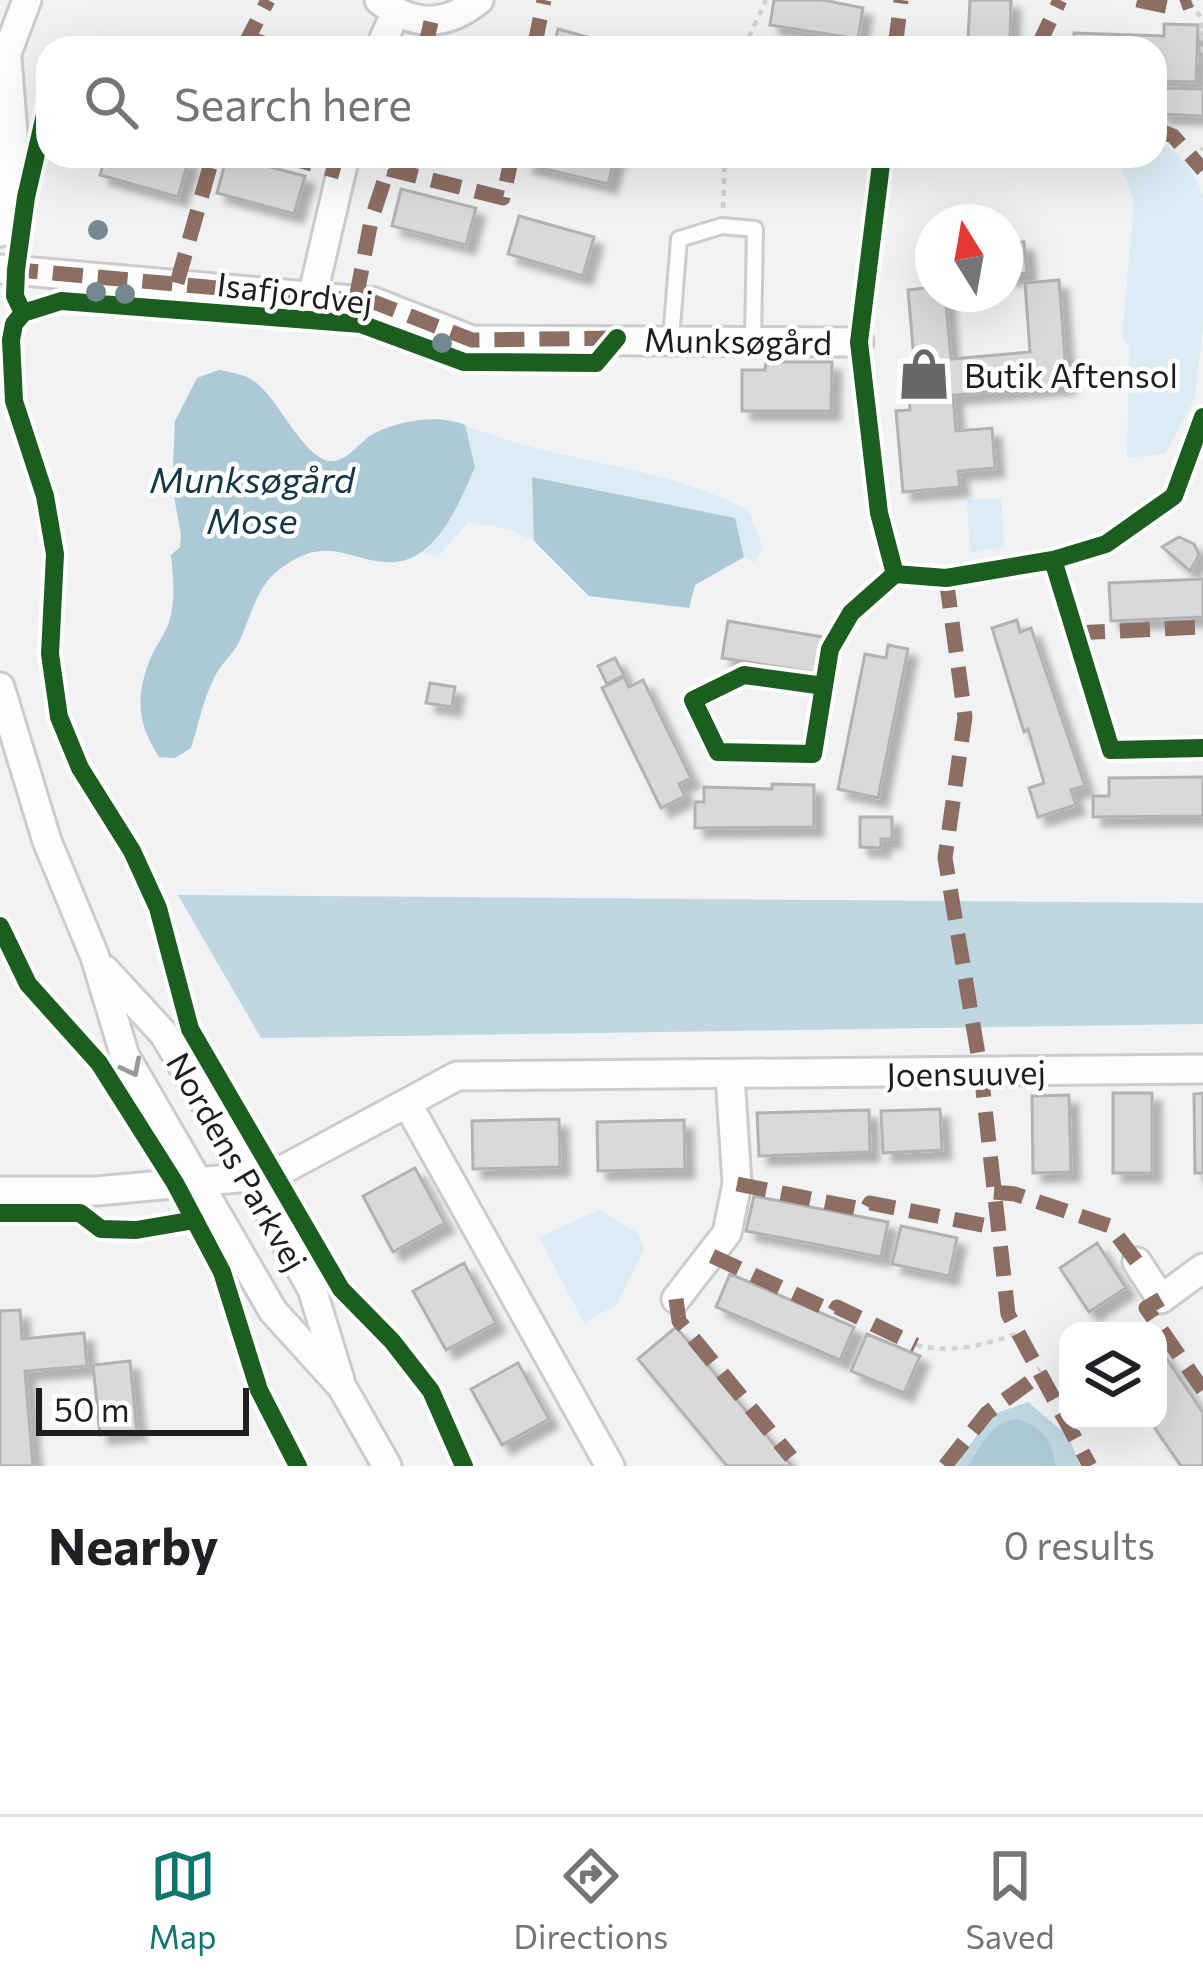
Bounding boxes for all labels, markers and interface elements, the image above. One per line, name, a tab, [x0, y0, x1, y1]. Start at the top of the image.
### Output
search box	[36, 36, 1167, 168]
icon: search	[78, 69, 144, 135]
text: Search here	[174, 75, 412, 130]
north arrow	[915, 204, 1023, 312]
street label: Isafjordvej	[215, 262, 375, 322]
street label: Munksøgård	[644, 318, 832, 362]
shop icon: Butik Aftensol	[895, 345, 953, 403]
place label: Butik Aftensol	[964, 354, 1178, 395]
water label: Munksøgård Mose	[150, 456, 356, 541]
street label: Nordens Parkvej	[159, 1045, 317, 1277]
street label: Joensuuvej	[886, 1050, 1046, 1094]
one-way arrow	[118, 1055, 141, 1077]
map controls	[1059, 1322, 1167, 1430]
button: layers	[1059, 1322, 1167, 1430]
scale bar	[36, 1382, 249, 1435]
text: 50 m	[54, 1388, 130, 1429]
text: Nearby	[48, 1513, 218, 1576]
text: 0 results	[1003, 1520, 1155, 1568]
tab: Map	[149, 1843, 217, 1956]
tab: Directions	[514, 1843, 668, 1956]
tab: Saved	[965, 1843, 1054, 1956]

